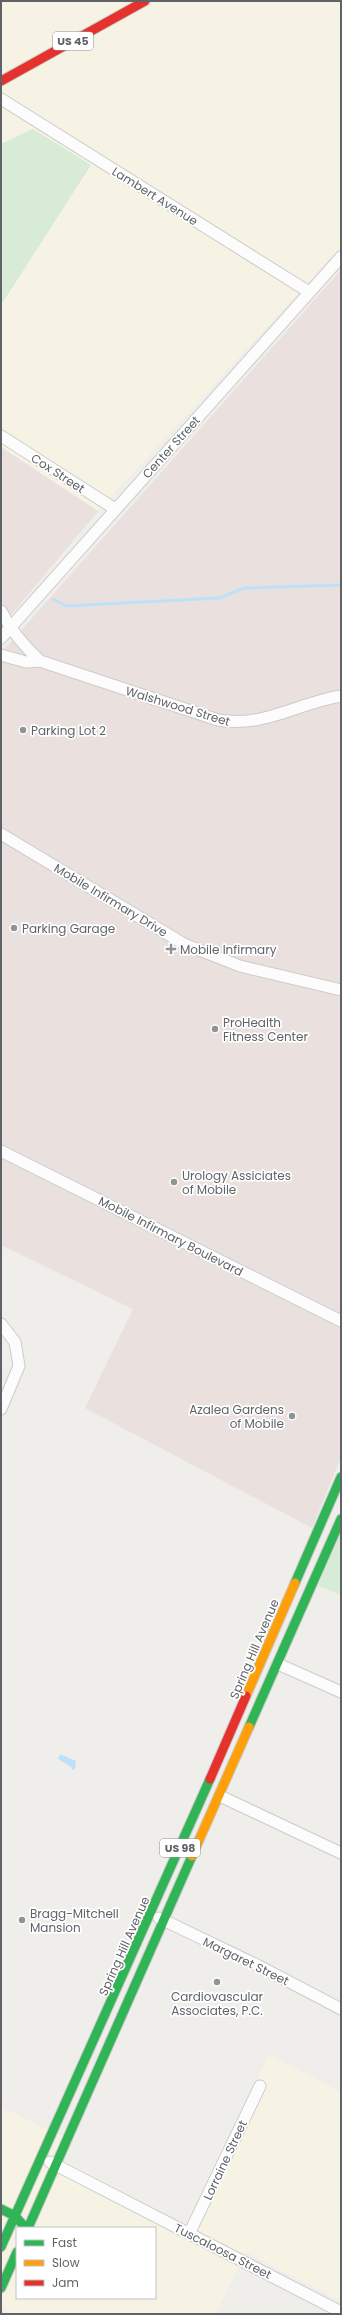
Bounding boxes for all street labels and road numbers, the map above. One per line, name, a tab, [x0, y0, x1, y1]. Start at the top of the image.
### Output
road number: US 45	[53, 32, 93, 50]
street label: Lambert Avenue	[109, 163, 201, 229]
street label: Center Street	[138, 412, 204, 482]
street label: Cox Street	[28, 449, 88, 497]
street label: Walshwood Street	[124, 682, 232, 730]
street label: Mobile Infirmary Drive	[51, 859, 171, 941]
street label: Mobile Infirmary Boulevard	[96, 1192, 246, 1280]
street label: Spring Hill Avenue	[225, 1596, 283, 1702]
road number: US 98	[160, 1839, 200, 1857]
street label: Spring Hill Avenue	[94, 1894, 154, 1998]
street label: Margaret Street	[200, 1933, 292, 1989]
street label: Lorraine Street	[199, 2117, 251, 2203]
street label: Tuscaloosa Street	[172, 2219, 274, 2283]

